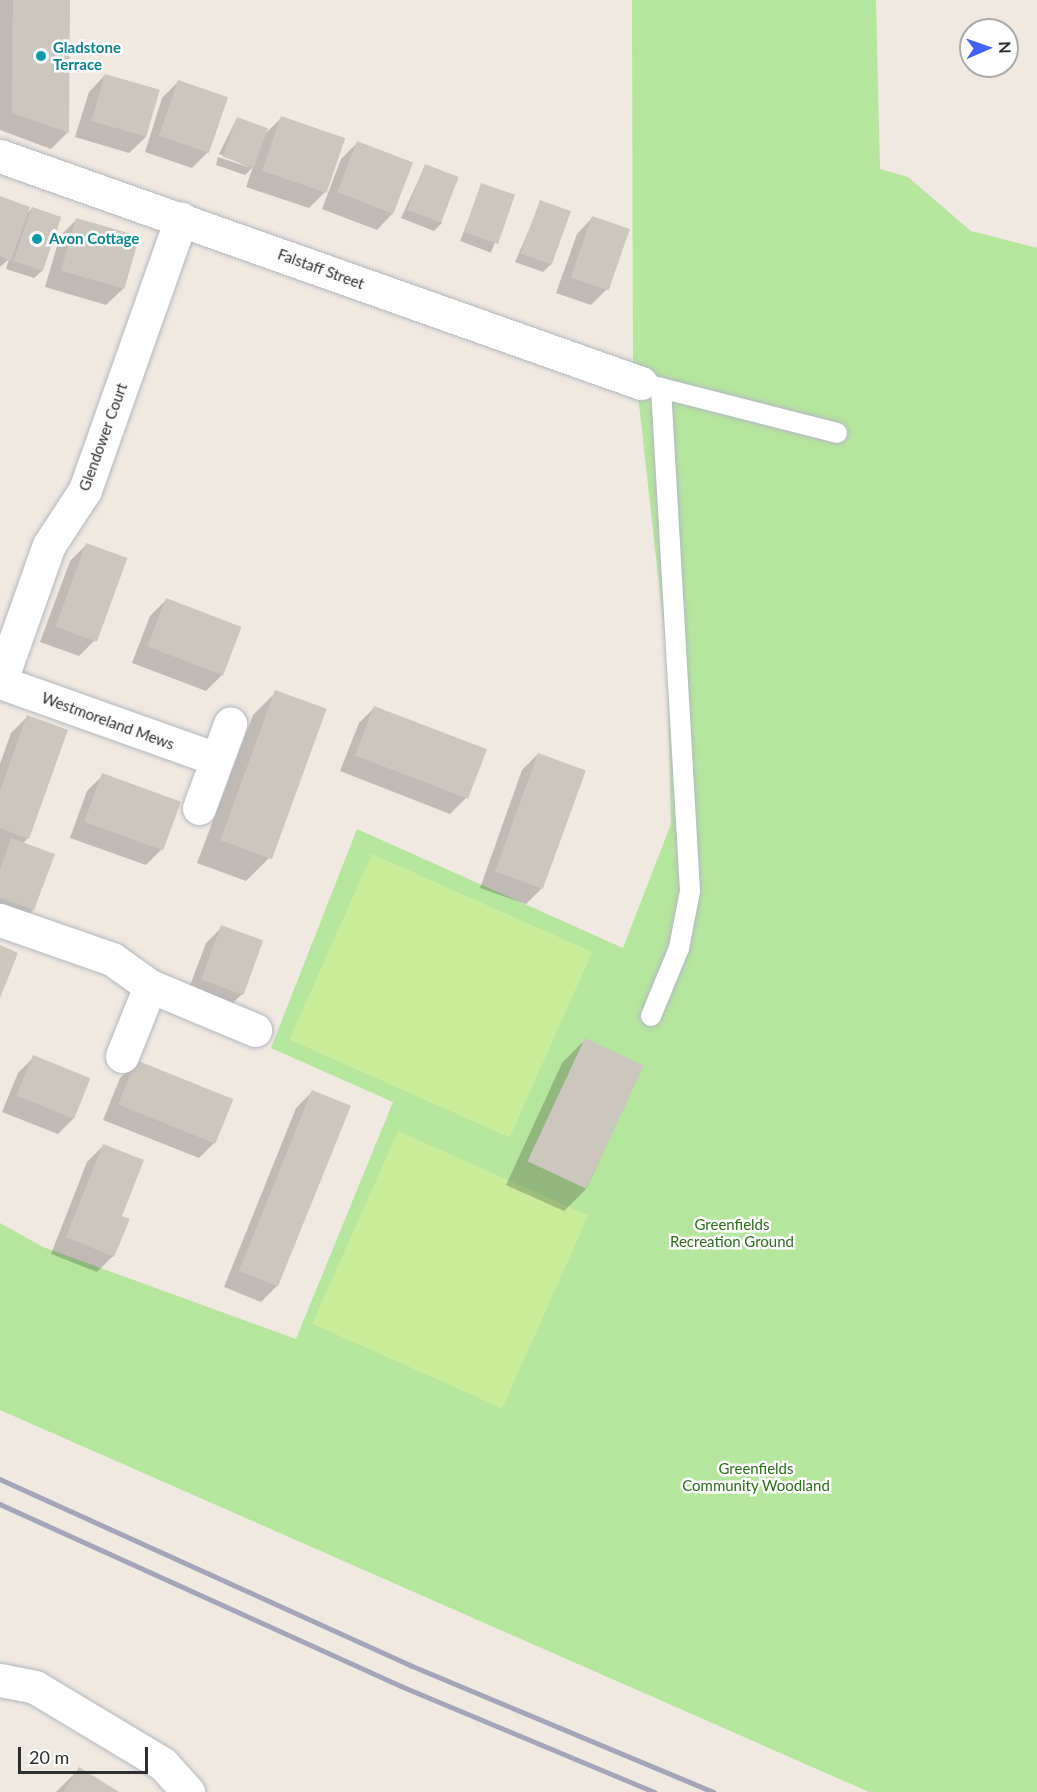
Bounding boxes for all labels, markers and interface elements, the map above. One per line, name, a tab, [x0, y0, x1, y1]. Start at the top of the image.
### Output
north arrow	[959, 18, 1019, 78]
place label: Gladstone Terrace	[53, 38, 121, 73]
text: N	[996, 41, 1015, 54]
marker: Gladstone Terrace	[34, 49, 48, 63]
place label: Avon Cottage	[49, 230, 139, 248]
marker: Avon Cottage	[30, 232, 44, 246]
street label: Falstaff Street	[275, 245, 367, 293]
street label: Glendower Court	[75, 380, 131, 494]
street label: Westmoreland Mews	[39, 689, 177, 753]
park label: Greenfields Recreation Ground	[670, 1215, 794, 1250]
park label: Greenfields Community Woodland	[682, 1459, 830, 1494]
scale bar	[21, 1735, 152, 1773]
text: 20 m	[29, 1746, 69, 1768]

